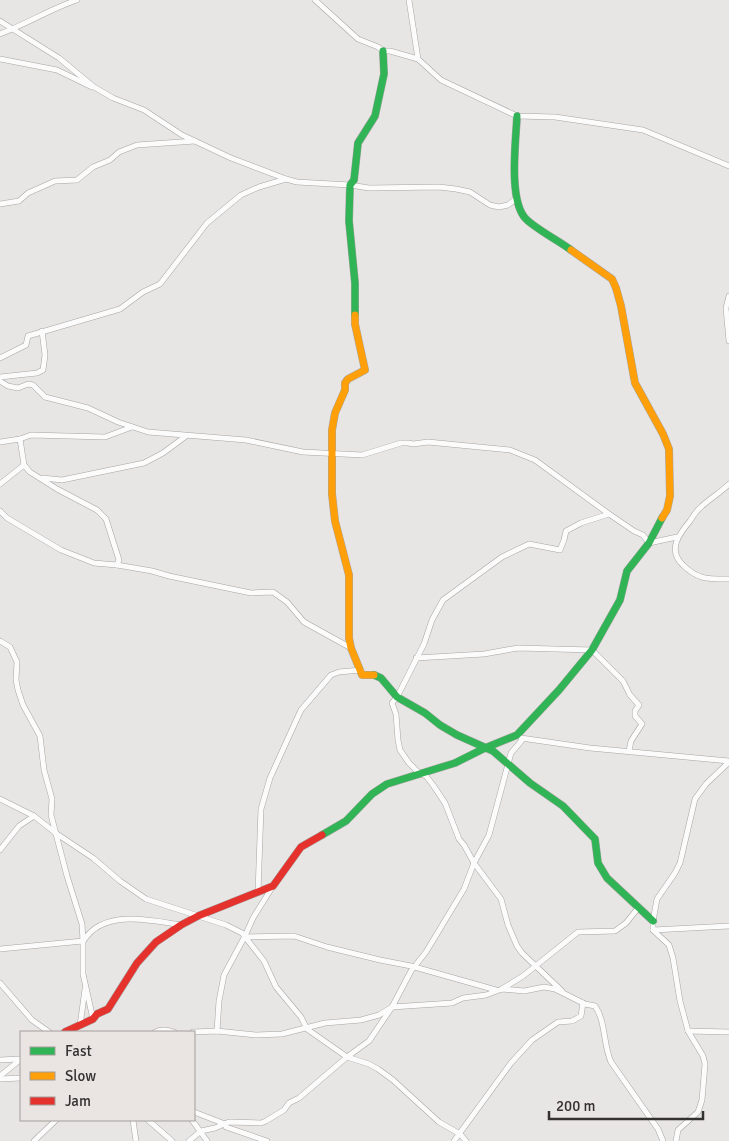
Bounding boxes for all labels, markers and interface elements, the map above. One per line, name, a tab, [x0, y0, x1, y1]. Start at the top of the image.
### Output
legend	[20, 1031, 195, 1121]
text: Fast	[65, 1042, 92, 1060]
text: Slow	[65, 1067, 96, 1085]
scale bar	[549, 1088, 703, 1120]
text: Jam	[65, 1092, 91, 1110]
text: 200 m	[556, 1097, 596, 1115]

